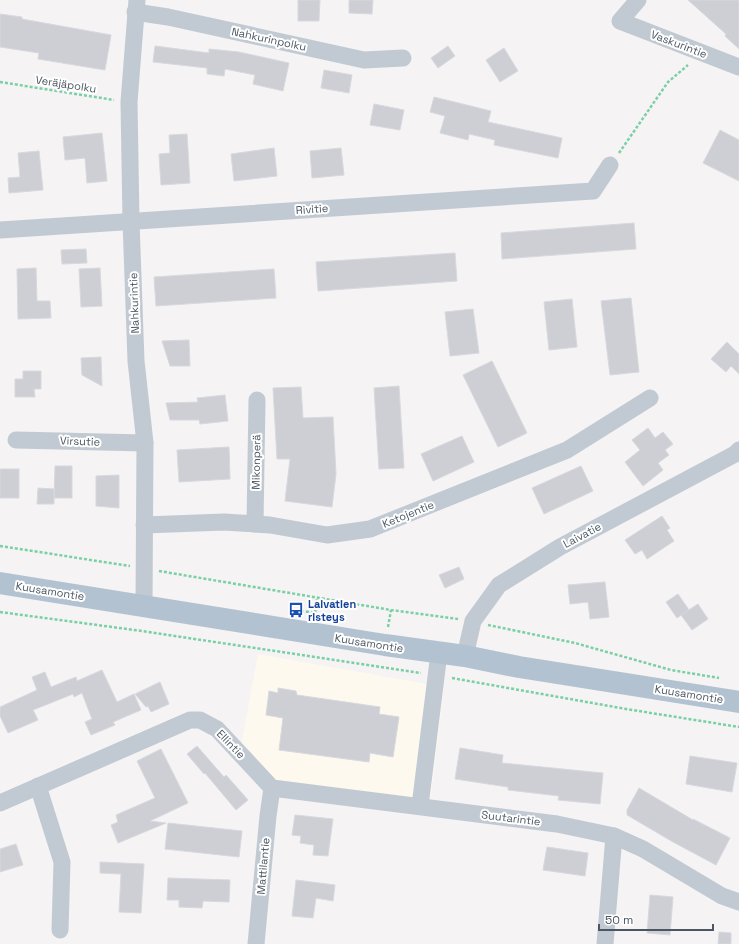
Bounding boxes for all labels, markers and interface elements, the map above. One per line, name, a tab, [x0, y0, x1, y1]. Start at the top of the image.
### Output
street label: Nahkurinpolku	[230, 24, 308, 54]
street label: Vaskurintie	[649, 27, 709, 61]
street label: Veräjäpolku	[35, 72, 97, 96]
street label: Rivitie	[295, 201, 329, 217]
street label: Nahkurintie	[126, 272, 142, 334]
street label: Virsutie	[60, 433, 100, 449]
street label: Mikonperä	[249, 434, 263, 490]
street label: Ketojentie	[380, 497, 436, 531]
street label: Laivatie	[561, 519, 603, 551]
street label: Kuusamontie	[15, 579, 85, 603]
place label: Laivatien risteys	[308, 597, 356, 624]
bus stop icon: Laivatien risteys	[287, 601, 305, 619]
street label: Kuusamontie	[334, 631, 404, 655]
street label: Kuusamontie	[654, 682, 724, 706]
street label: Ellintie	[214, 726, 248, 762]
street label: Suutarintie	[481, 807, 541, 829]
street label: Mattilantie	[254, 837, 272, 895]
scale bar	[599, 906, 713, 932]
text: 50 m	[605, 912, 633, 928]

